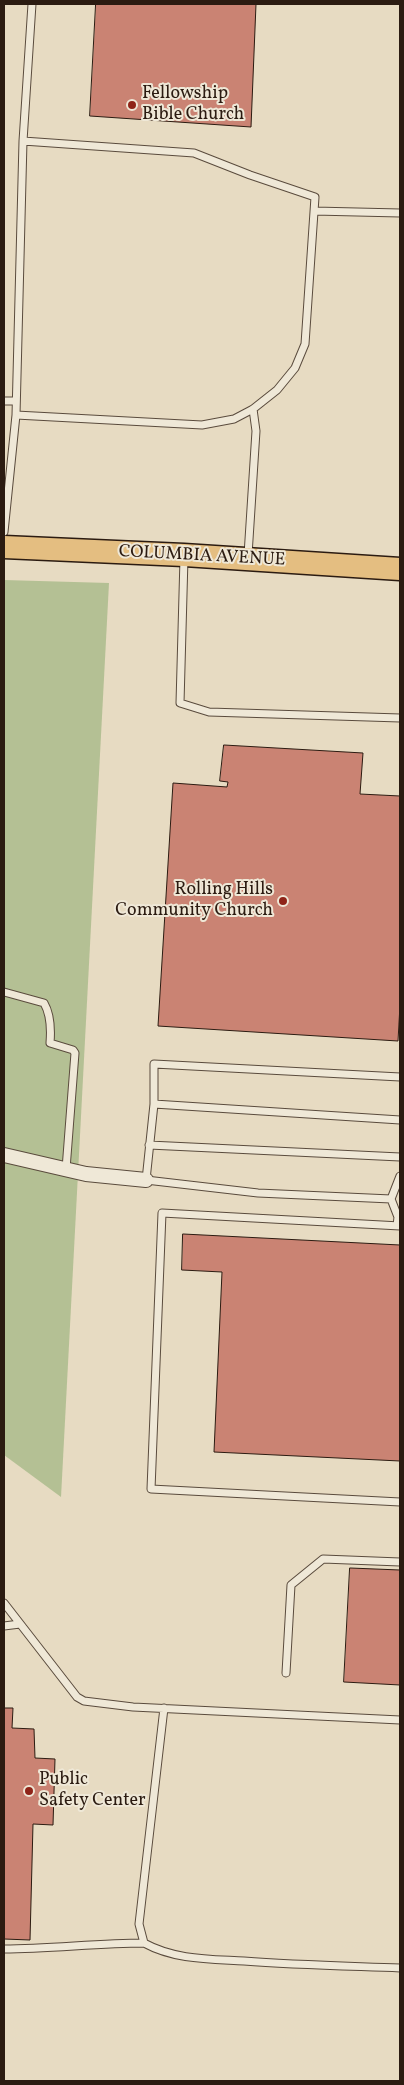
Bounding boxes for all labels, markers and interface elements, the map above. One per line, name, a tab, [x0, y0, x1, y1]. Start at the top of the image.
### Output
place label: Fellowship Bible Church	[142, 84, 244, 126]
marker: Fellowship Bible Church	[126, 99, 138, 111]
street label: COLUMBIA AVENUE	[118, 542, 286, 572]
place label: Rolling Hills Community Church	[115, 880, 273, 922]
marker: Rolling Hills Community Church	[277, 895, 289, 907]
place label: Public Safety Center	[39, 1770, 145, 1812]
marker: Public Safety Center	[23, 1785, 35, 1797]

